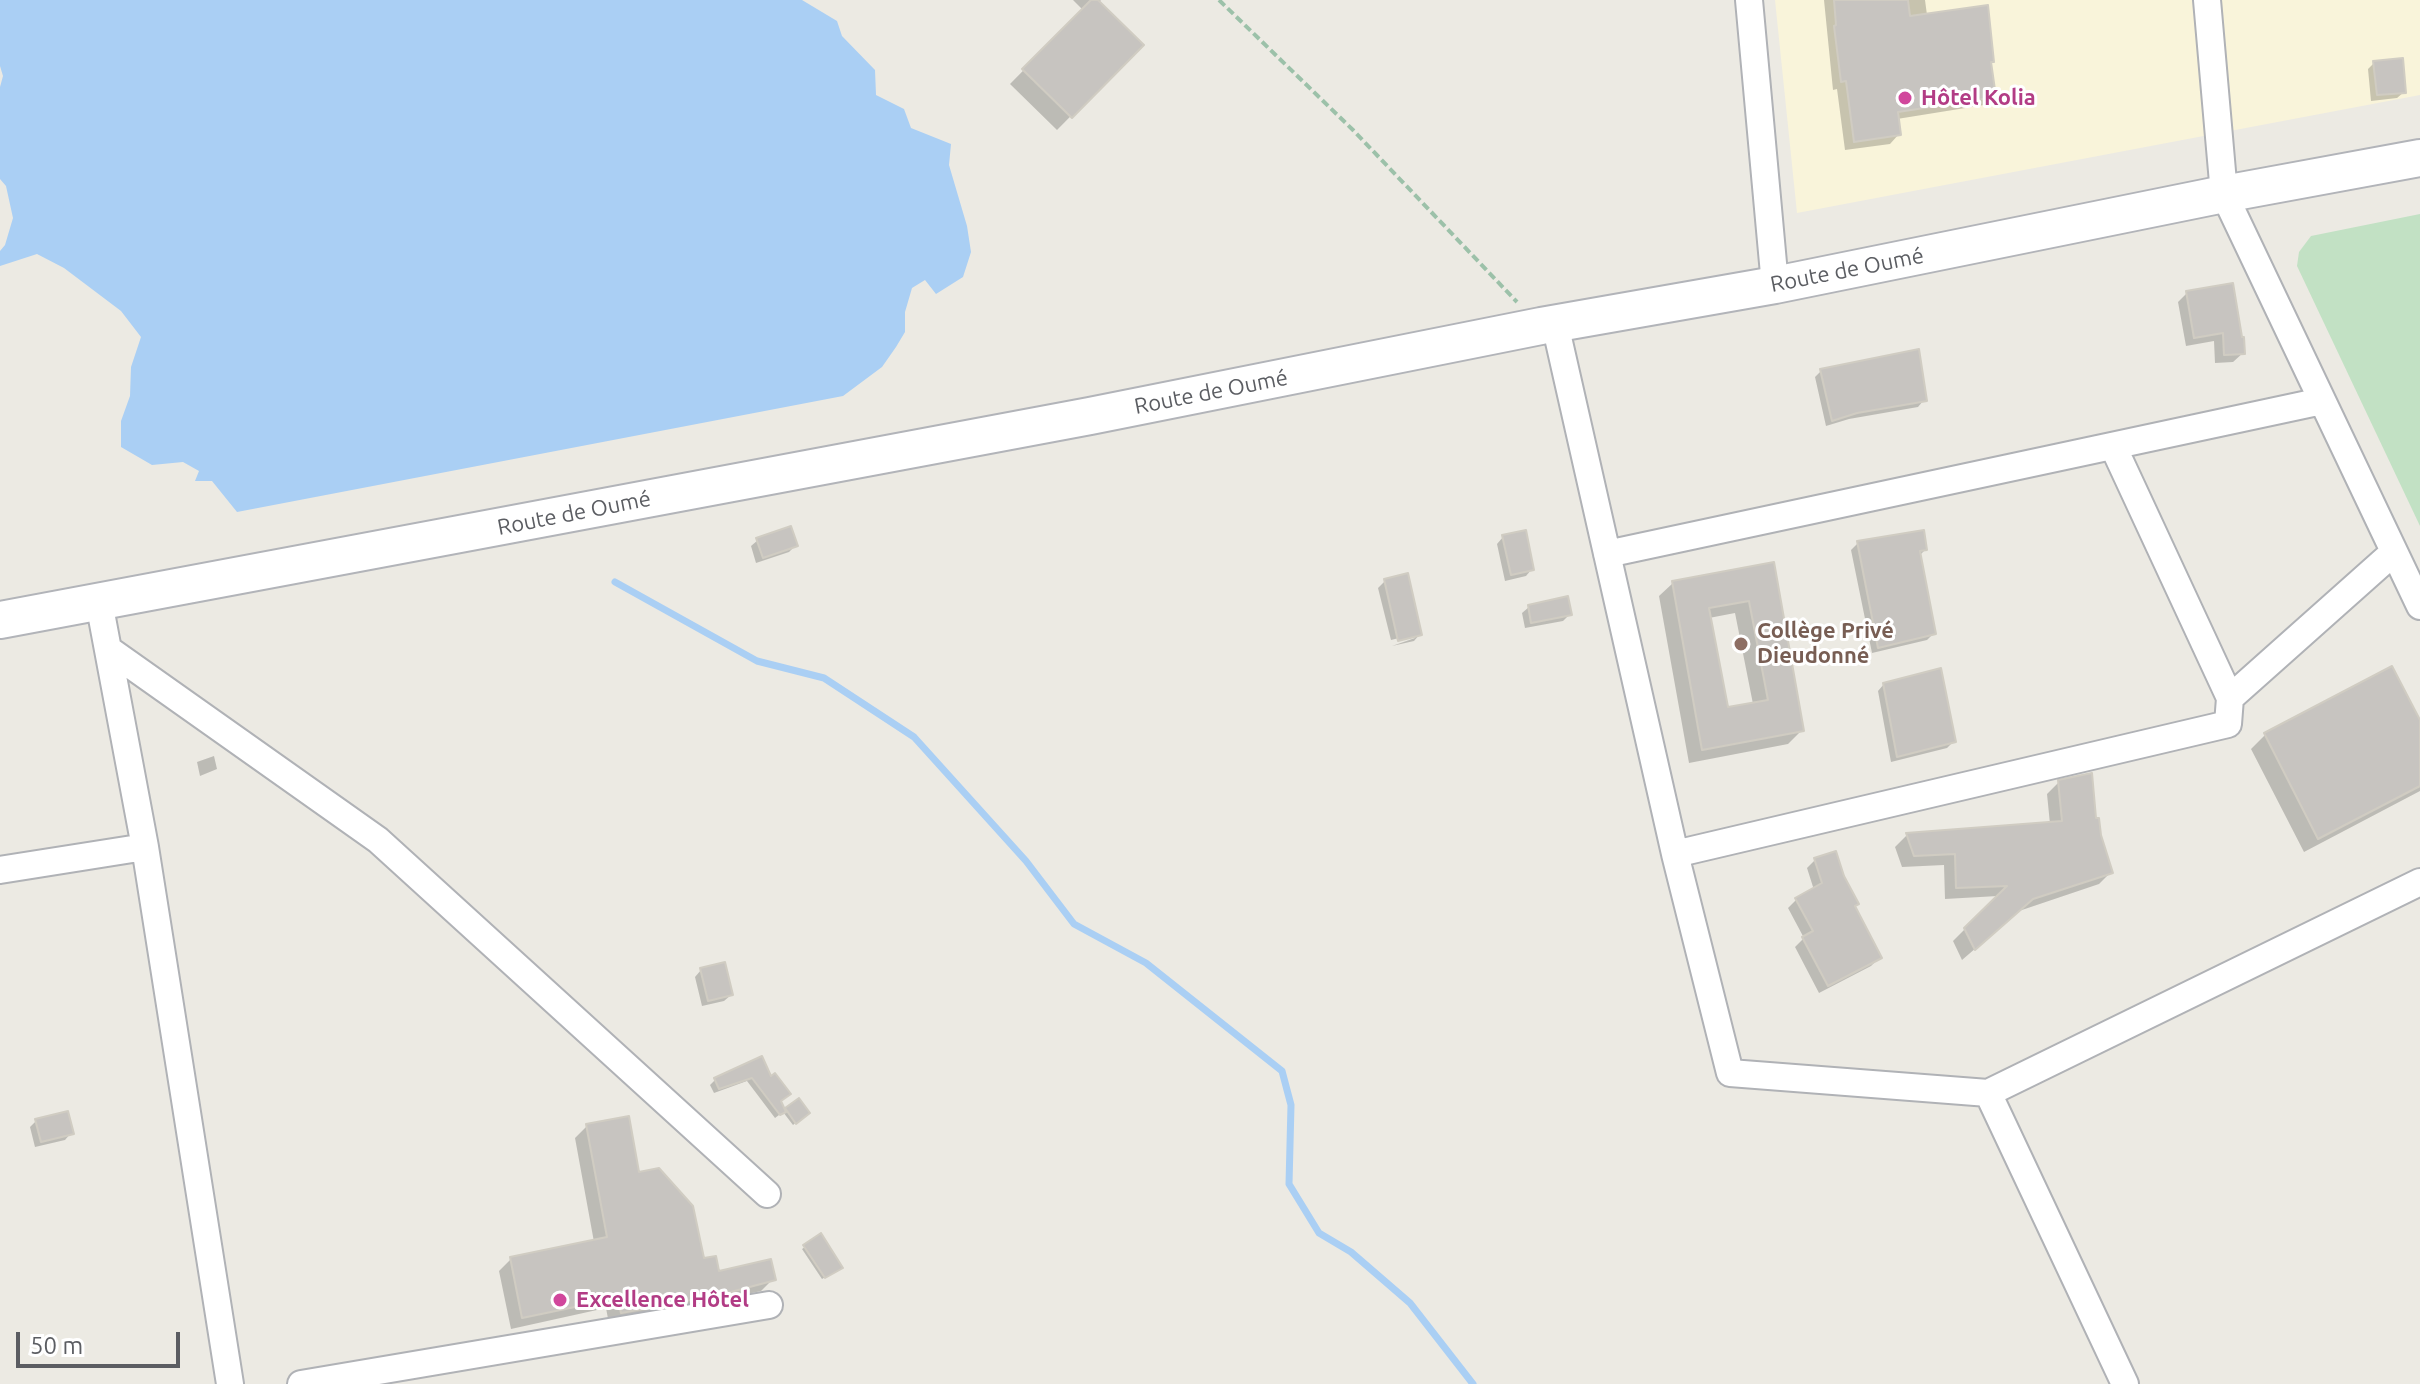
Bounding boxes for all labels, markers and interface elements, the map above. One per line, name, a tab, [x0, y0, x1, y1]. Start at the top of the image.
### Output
place label: Hôtel Kolia	[1921, 85, 2036, 111]
marker: Hôtel Kolia	[1896, 89, 1914, 107]
street label: Route de Oumé	[1768, 242, 1926, 298]
street label: Route de Oumé	[1132, 364, 1290, 420]
street label: Route de Oumé	[495, 485, 653, 541]
place label: Collège Privé Dieudonné	[1757, 618, 1894, 670]
marker: Collège Privé Dieudonné	[1732, 635, 1750, 653]
place label: Excellence Hôtel	[576, 1287, 749, 1313]
marker: Excellence Hôtel	[551, 1291, 569, 1309]
scale bar	[20, 1316, 184, 1366]
text: 50 m	[30, 1332, 83, 1359]

